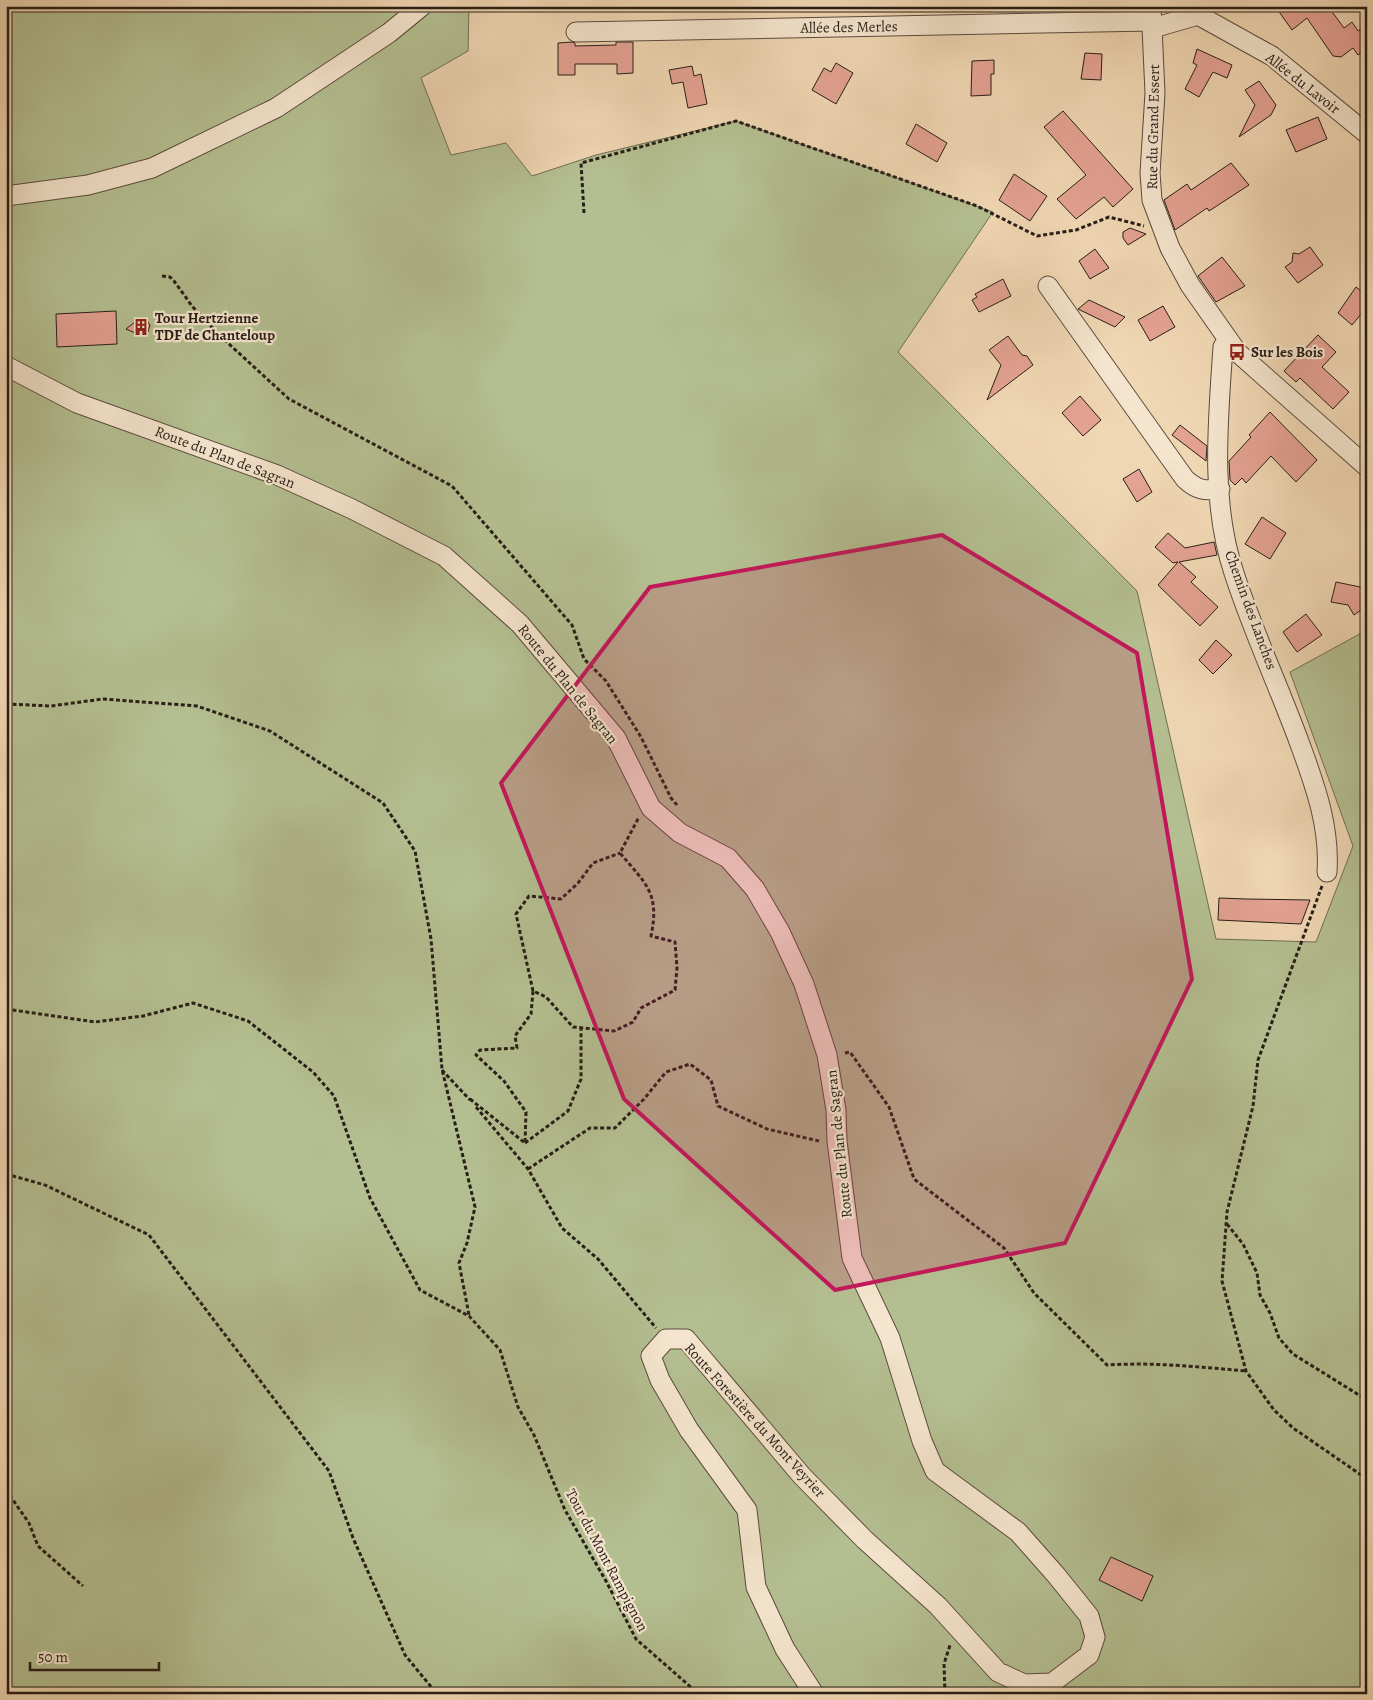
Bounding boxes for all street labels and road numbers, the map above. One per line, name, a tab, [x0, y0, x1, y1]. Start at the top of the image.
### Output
street label: Allée des Merles	[799, 16, 898, 38]
street label: Allée du Lavoir	[1261, 47, 1345, 119]
street label: Rue du Grand Essert	[1142, 64, 1164, 190]
street label: Route du Plan de Sagran	[152, 421, 298, 493]
street label: Chemin des Lanches	[1220, 548, 1282, 672]
street label: Route du Plan de Sagran	[513, 620, 623, 748]
street label: Route du Plan de Sagran	[821, 1069, 857, 1219]
street label: Route Forestière du Mont Veyrier	[680, 1338, 830, 1502]
street label: Tour du Mont Rampignon	[561, 1485, 653, 1635]

